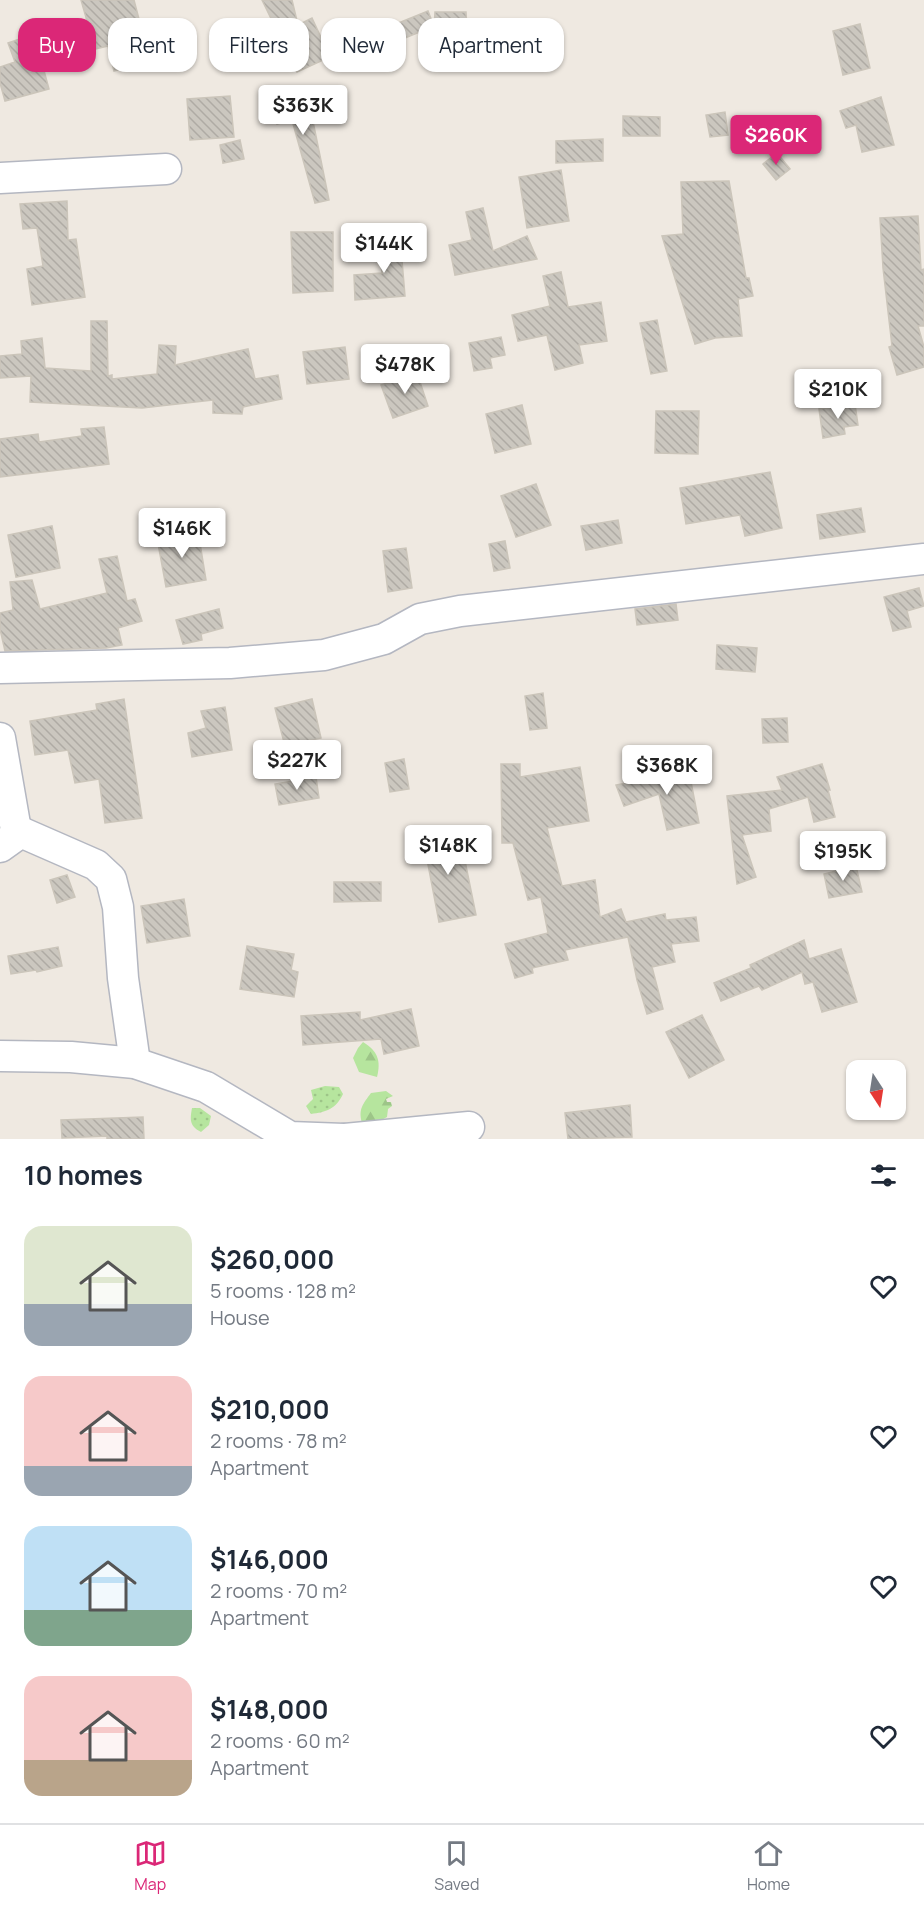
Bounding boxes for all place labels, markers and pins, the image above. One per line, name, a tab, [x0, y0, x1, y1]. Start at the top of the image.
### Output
pin: $363K	[261, 85, 345, 136]
pin: $260K	[734, 115, 818, 166]
pin: $144K	[342, 223, 426, 274]
pin: $478K	[363, 344, 447, 395]
pin: $210K	[796, 369, 880, 420]
pin: $146K	[140, 508, 224, 559]
pin: $227K	[255, 740, 339, 791]
pin: $368K	[625, 745, 709, 796]
pin: $148K	[406, 825, 490, 876]
pin: $195K	[801, 831, 885, 882]

